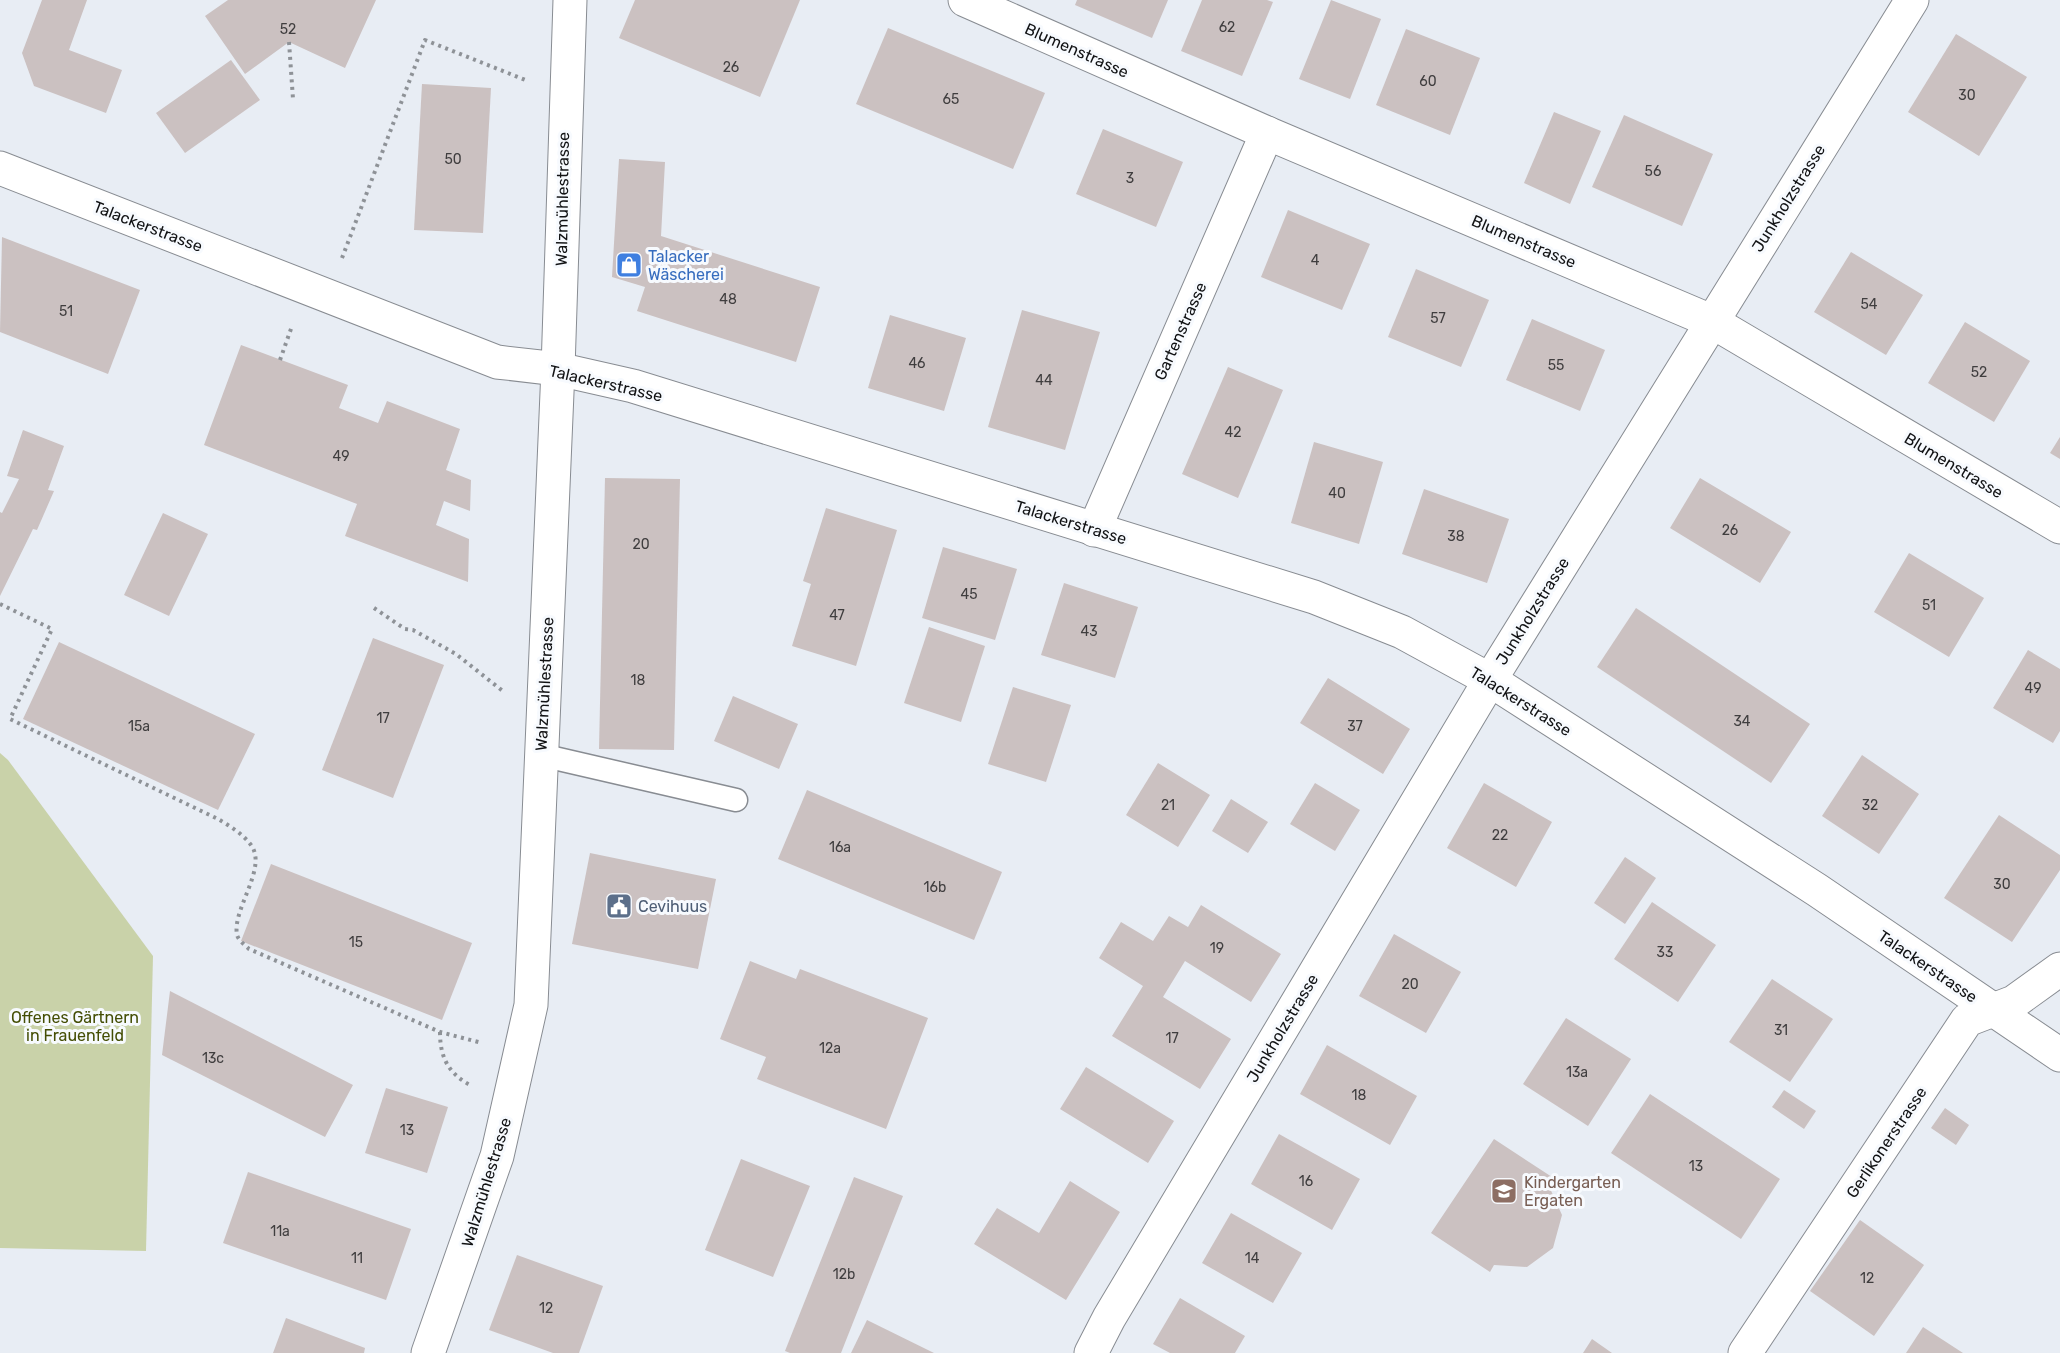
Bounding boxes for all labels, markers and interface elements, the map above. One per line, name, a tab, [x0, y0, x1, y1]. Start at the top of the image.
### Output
street label: Blumenstrasse	[1022, 19, 1132, 82]
house number: 62	[1219, 19, 1235, 36]
house number: 52	[280, 21, 296, 38]
house number: 26	[723, 59, 739, 76]
house number: 60	[1419, 73, 1437, 90]
house number: 30	[1958, 87, 1976, 104]
house number: 65	[943, 91, 959, 108]
street label: Walzmühlestrasse	[552, 132, 573, 266]
street label: Junkholzstrasse	[1748, 141, 1829, 255]
house number: 50	[444, 151, 462, 168]
house number: 56	[1645, 163, 1661, 180]
house number: 3	[1126, 170, 1134, 187]
street label: Talackerstrasse	[90, 197, 205, 256]
street label: Blumenstrasse	[1469, 211, 1579, 272]
place label: Talacker Wäscherei	[648, 247, 724, 284]
shop icon: Talacker Wäscherei	[614, 250, 644, 280]
house number: 4	[1311, 252, 1320, 269]
street label: Gartenstrasse	[1150, 279, 1211, 383]
house number: 48	[719, 291, 737, 308]
house number: 54	[1860, 296, 1878, 313]
house number: 51	[59, 303, 73, 320]
house number: 57	[1430, 310, 1446, 327]
house number: 46	[908, 355, 926, 372]
house number: 55	[1548, 357, 1564, 374]
street label: Talackerstrasse	[547, 361, 664, 406]
house number: 52	[1971, 364, 1987, 381]
house number: 44	[1035, 372, 1053, 389]
house number: 42	[1225, 424, 1241, 441]
street label: Blumenstrasse	[1901, 429, 2006, 502]
house number: 49	[333, 448, 349, 465]
house number: 40	[1328, 485, 1346, 502]
street label: Talackerstrasse	[1013, 497, 1129, 548]
house number: 26	[1722, 522, 1738, 539]
house number: 38	[1447, 528, 1465, 545]
house number: 20	[632, 536, 650, 553]
street label: Junkholzstrasse	[1492, 554, 1573, 668]
house number: 45	[960, 586, 978, 603]
house number: 51	[1922, 597, 1936, 614]
house number: 47	[829, 607, 845, 624]
street label: Walzmühlestrasse	[531, 616, 558, 752]
house number: 43	[1080, 623, 1098, 640]
street label: Talackerstrasse	[1467, 663, 1575, 740]
house number: 18	[631, 672, 646, 689]
house number: 49	[2025, 680, 2041, 697]
house number: 17	[376, 710, 390, 727]
house number: 34	[1733, 713, 1751, 730]
house number: 15a	[128, 718, 150, 735]
house number: 37	[1347, 718, 1363, 735]
house number: 21	[1161, 797, 1175, 814]
house number: 32	[1862, 797, 1878, 814]
house number: 22	[1492, 827, 1508, 844]
house number: 16a	[829, 839, 851, 856]
house number: 30	[1993, 876, 2011, 893]
house number: 16b	[924, 879, 946, 896]
public building icon: Cevihuus	[604, 891, 634, 921]
place label: Cevihuus	[638, 897, 707, 916]
street label: Talackerstrasse	[1875, 926, 1981, 1007]
house number: 15	[349, 934, 363, 951]
house number: 19	[1210, 940, 1224, 957]
house number: 33	[1657, 944, 1673, 961]
street label: Junkholzstrasse	[1243, 971, 1322, 1086]
house number: 20	[1401, 976, 1419, 993]
park label: Offenes Gärtnern in Frauenfeld	[11, 1008, 139, 1045]
house number: 31	[1774, 1022, 1788, 1039]
house number: 17	[1165, 1030, 1179, 1047]
house number: 12a	[819, 1040, 841, 1057]
house number: 13c	[202, 1050, 224, 1067]
house number: 13a	[1566, 1064, 1588, 1081]
street label: Gerlikonerstrasse	[1842, 1083, 1931, 1201]
house number: 18	[1352, 1087, 1367, 1104]
street label: Walzmühlestrasse	[458, 1115, 515, 1249]
house number: 13	[400, 1122, 414, 1139]
house number: 13	[1689, 1158, 1703, 1175]
house number: 16	[1299, 1173, 1313, 1190]
place label: Kindergarten Ergaten	[1524, 1173, 1621, 1210]
school or university icon: Kindergarten Ergaten	[1489, 1176, 1519, 1206]
house number: 11a	[270, 1223, 290, 1240]
house number: 11	[351, 1250, 363, 1267]
house number: 14	[1245, 1250, 1260, 1267]
house number: 12b	[833, 1266, 855, 1283]
house number: 12	[1860, 1270, 1874, 1287]
house number: 12	[539, 1300, 553, 1317]

